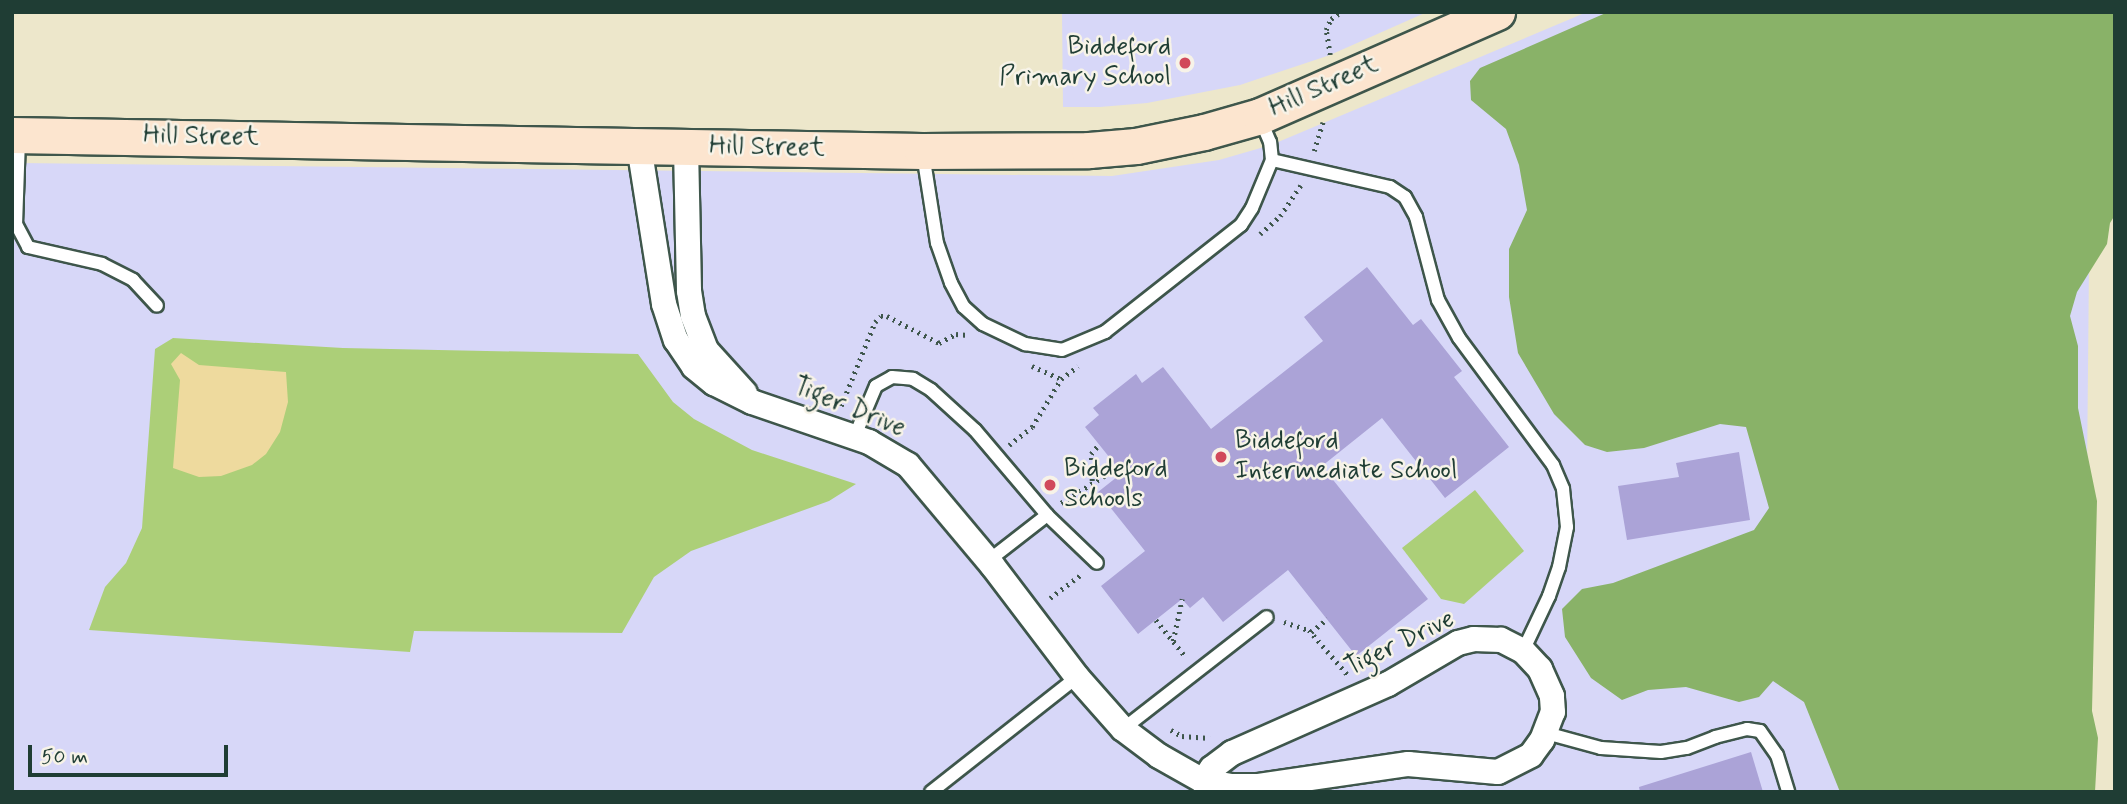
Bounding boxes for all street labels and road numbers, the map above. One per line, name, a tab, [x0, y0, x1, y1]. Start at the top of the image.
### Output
street label: Hill Street	[1265, 49, 1383, 125]
street label: Hill Street	[143, 120, 259, 154]
street label: Hill Street	[709, 131, 825, 165]
street label: Tiger Drive	[788, 371, 910, 445]
street label: Tiger Drive	[1340, 604, 1460, 684]

